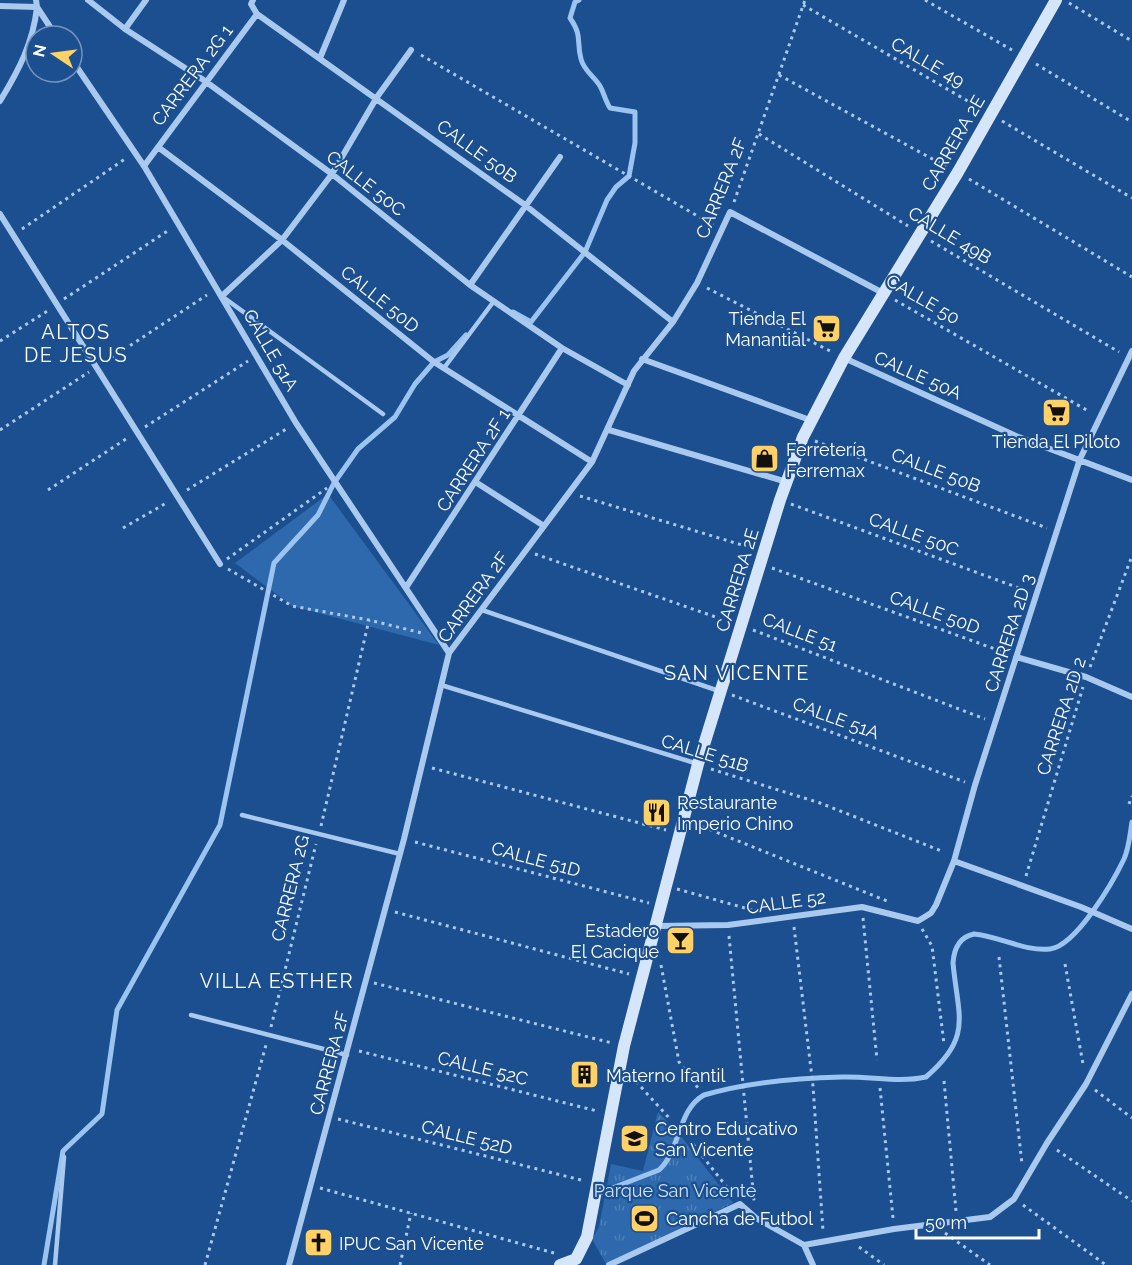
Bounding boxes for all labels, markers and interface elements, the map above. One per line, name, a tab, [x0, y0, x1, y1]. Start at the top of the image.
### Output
street label: CARRERA 2G 1	[147, 20, 237, 130]
north arrow	[24, 24, 84, 84]
street label: CALLE 49	[888, 33, 968, 91]
text: N	[29, 43, 51, 59]
street label: CARRERA 2E	[917, 91, 989, 195]
street label: CALLE 50B	[433, 115, 521, 187]
street label: CARRERA 2F	[691, 135, 751, 241]
street label: CALLE 50C	[322, 146, 410, 220]
street label: CALLE 49B	[905, 202, 995, 268]
street label: CALLE 50D	[337, 261, 423, 337]
street label: CALLE 50	[882, 269, 964, 329]
street label: CALLE 51A	[239, 306, 303, 394]
place label: Tienda El Manantial	[725, 308, 806, 350]
supermarket icon: Tienda El Manantial	[811, 312, 843, 344]
district label: ALTOS DE JESUS	[24, 320, 128, 367]
street label: CALLE 50A	[871, 346, 965, 404]
supermarket icon: Tienda El Piloto	[1040, 396, 1072, 428]
street label: CARRERA 2F 1	[432, 404, 514, 515]
place label: Tienda El Piloto	[992, 431, 1121, 452]
place label: Ferretería Ferremax	[786, 439, 866, 481]
shop icon: Ferretería Ferremax	[749, 443, 781, 475]
street label: CALLE 50B	[888, 443, 984, 497]
street label: CALLE 50C	[866, 508, 962, 560]
street label: CARRERA 2E	[711, 526, 763, 634]
street label: CARRERA 2F	[433, 548, 513, 646]
street label: CARRERA 2D 3	[980, 571, 1038, 695]
street label: CALLE 50D	[887, 586, 983, 638]
street label: CALLE 51	[760, 608, 841, 656]
street label: CARRERA 2D 2	[1032, 654, 1090, 778]
district label: SAN VICENTE	[664, 661, 810, 685]
street label: CALLE 51A	[790, 693, 882, 743]
street label: CALLE 51B	[659, 730, 751, 776]
place label: Restaurante Imperio Chino	[677, 792, 793, 834]
restaurant icon: Restaurante Imperio Chino	[640, 796, 672, 828]
street label: CARRERA 2G	[267, 833, 313, 943]
street label: CALLE 51D	[489, 837, 583, 881]
street label: CALLE 52	[745, 886, 827, 918]
place label: Estadero El Cacique	[571, 920, 659, 962]
bar icon: Estadero El Cacique	[664, 924, 696, 956]
district label: VILLA ESTHER	[200, 969, 354, 993]
street label: CARRERA 2F	[305, 1009, 353, 1117]
street label: CALLE 52C	[436, 1047, 530, 1089]
building icon: Materno Ifantil	[569, 1059, 601, 1091]
place label: Materno Ifantil	[606, 1065, 725, 1086]
street label: CALLE 52D	[419, 1116, 515, 1158]
place label: Centro Educativo San Vicente	[655, 1118, 798, 1160]
school or university icon: Centro Educativo San Vicente	[618, 1122, 650, 1154]
park label: Parque San Vicente	[594, 1180, 757, 1201]
sports icon: Cancha de Futbol	[629, 1202, 661, 1234]
scale bar	[916, 1202, 1039, 1240]
place label: Cancha de Futbol	[666, 1208, 813, 1229]
text: 50 m	[925, 1212, 967, 1233]
church icon: IPUC San Vicente	[302, 1227, 334, 1259]
place label: IPUC San Vicente	[339, 1233, 484, 1254]

